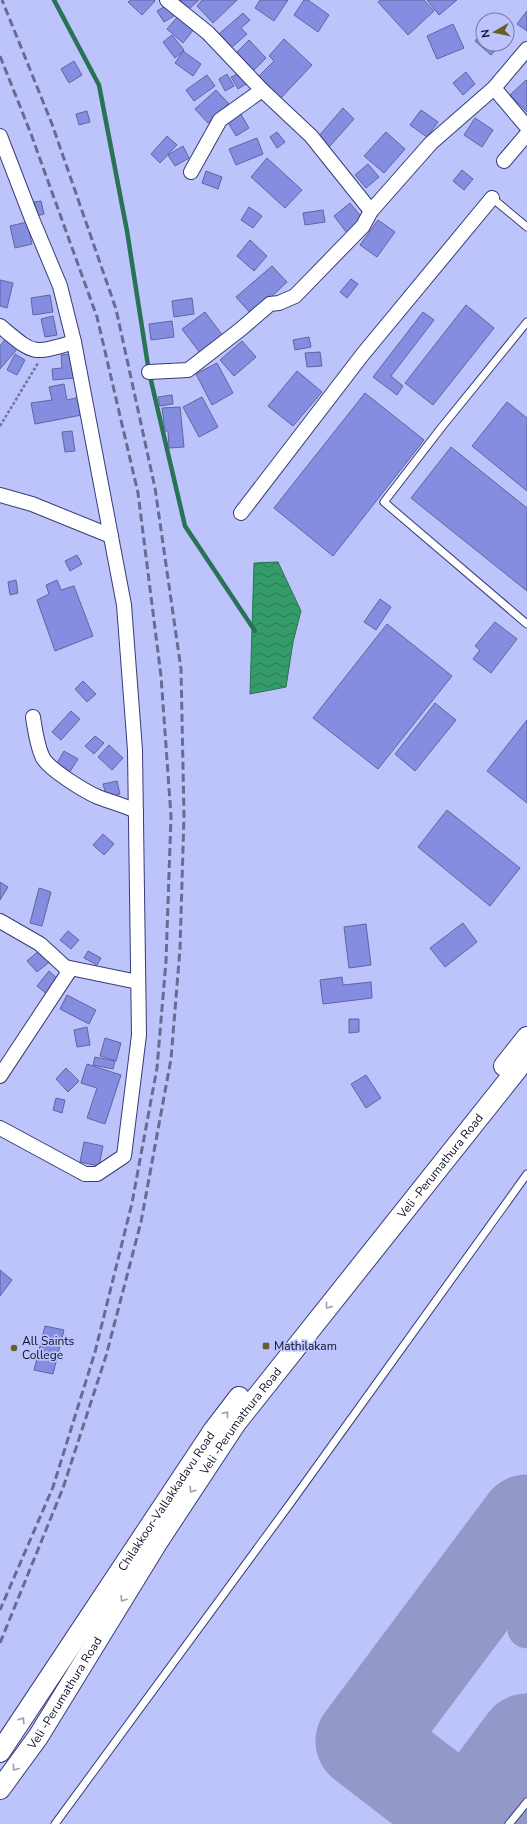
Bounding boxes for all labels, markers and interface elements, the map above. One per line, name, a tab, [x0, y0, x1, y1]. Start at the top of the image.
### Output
north arrow	[475, 12, 515, 52]
text: N	[478, 28, 494, 39]
street label: Veli -Perumathura Road	[393, 1110, 487, 1222]
one-way arrow	[325, 1302, 332, 1309]
place label: All Saints College	[22, 1333, 74, 1363]
place label: Mathilakam	[274, 1338, 337, 1354]
marker: Mathilakam	[261, 1341, 271, 1351]
marker: All Saints College	[9, 1343, 19, 1353]
street label: Veli -Perumathura Road	[196, 1364, 285, 1479]
one-way arrow	[221, 1411, 228, 1418]
street label: Chilakkoor-Vallakkadavu Road	[114, 1428, 219, 1574]
one-way arrow	[190, 1485, 197, 1492]
one-way arrow	[120, 1595, 127, 1602]
street label: Veli -Perumathura Road	[23, 1634, 106, 1753]
one-way arrow	[17, 1717, 25, 1724]
one-way arrow	[12, 1764, 20, 1771]

